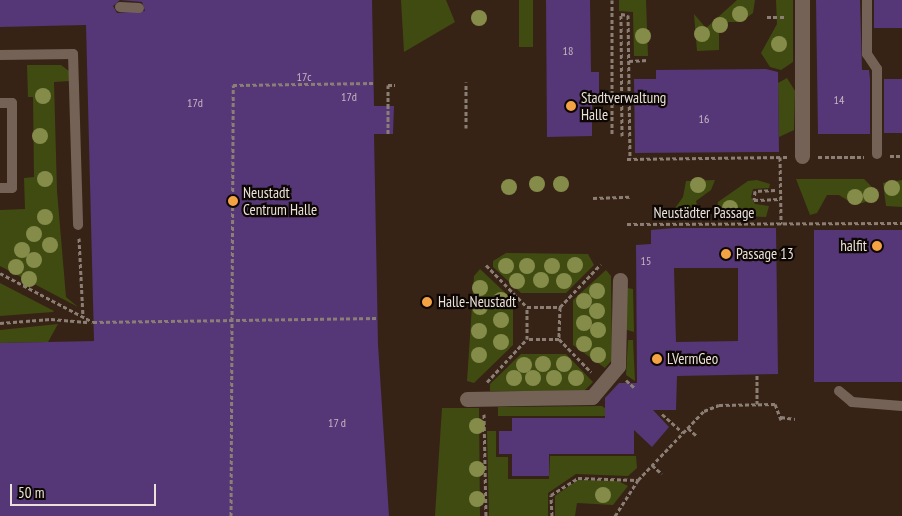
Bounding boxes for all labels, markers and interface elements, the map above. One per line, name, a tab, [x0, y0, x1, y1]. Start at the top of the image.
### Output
house number: 18	[563, 44, 573, 58]
house number: 17c	[297, 70, 311, 84]
place label: Stadtverwaltung Halle	[581, 88, 666, 123]
house number: 17d	[341, 90, 357, 104]
house number: 14	[834, 93, 844, 107]
house number: 17d	[187, 96, 203, 110]
marker: Stadtverwaltung Halle	[565, 100, 577, 112]
house number: 16	[699, 112, 709, 126]
place label: Neustadt Centrum Halle	[243, 183, 317, 218]
marker: Neustadt Centrum Halle	[227, 195, 239, 207]
street label: Neustädter Passage	[653, 204, 755, 222]
place label: halfit	[840, 237, 867, 255]
marker: halfit	[871, 240, 883, 252]
place label: Passage 13	[736, 245, 794, 263]
marker: Passage 13	[720, 248, 732, 260]
house number: 15	[641, 254, 651, 268]
place label: Halle-Neustadt	[438, 293, 516, 311]
marker: Halle-Neustadt	[420, 295, 434, 309]
place label: LVermGeo	[667, 350, 718, 368]
marker: LVermGeo	[651, 353, 663, 365]
house number: 17 d	[328, 416, 346, 430]
scale bar	[12, 474, 159, 506]
text: 50 m	[18, 483, 44, 502]

